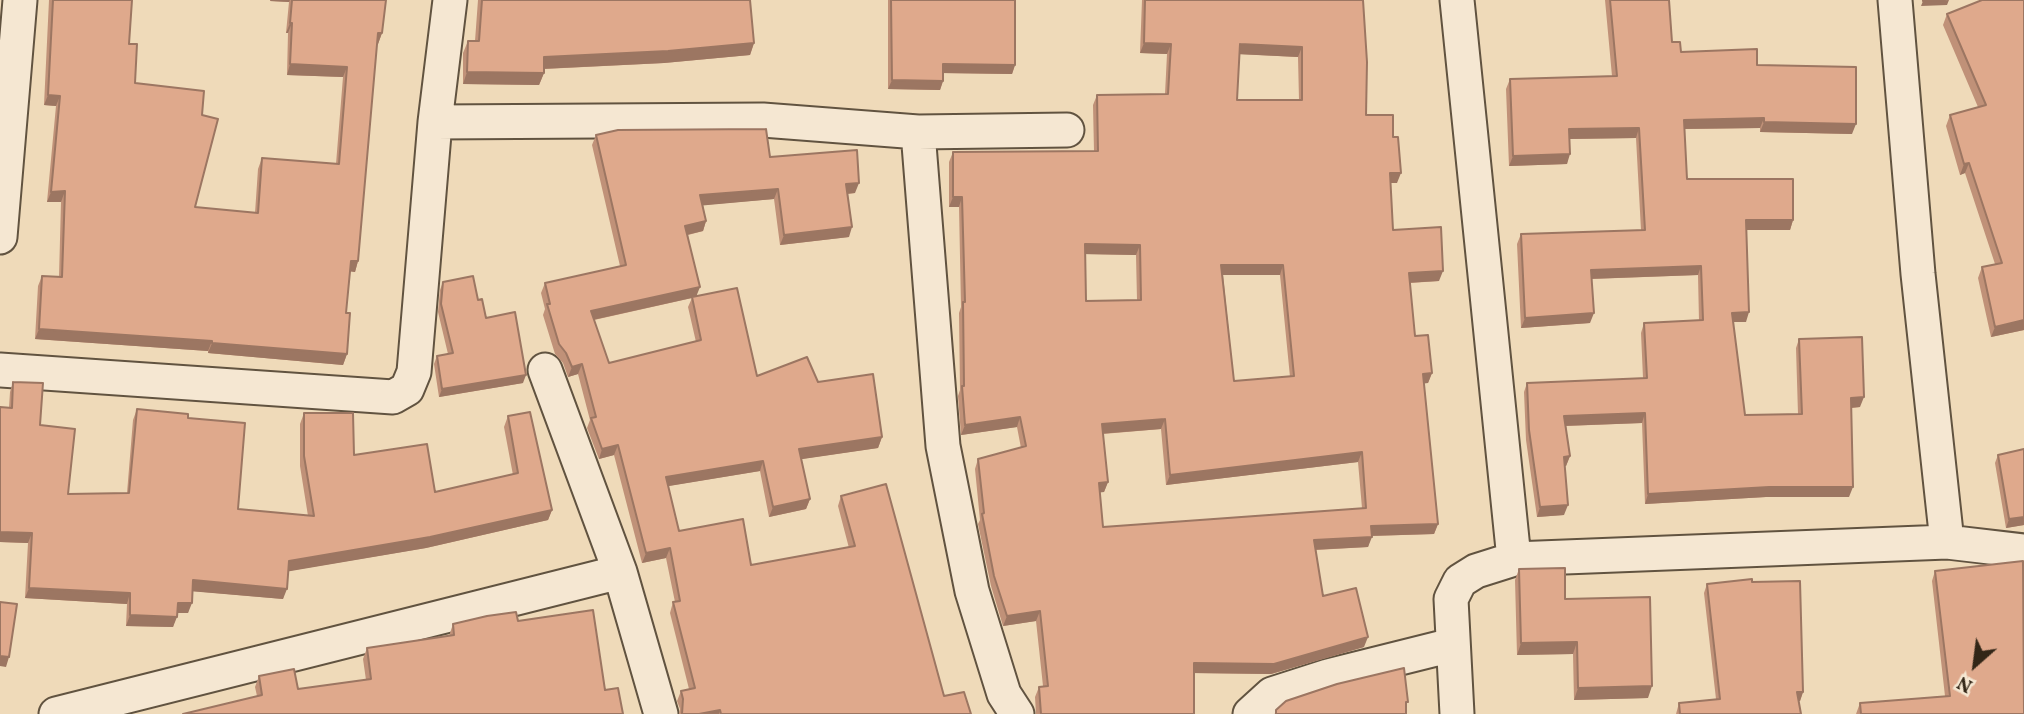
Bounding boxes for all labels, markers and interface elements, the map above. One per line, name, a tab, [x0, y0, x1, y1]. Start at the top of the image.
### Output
north arrow	[1940, 630, 2010, 700]
text: N	[1953, 669, 1977, 698]

